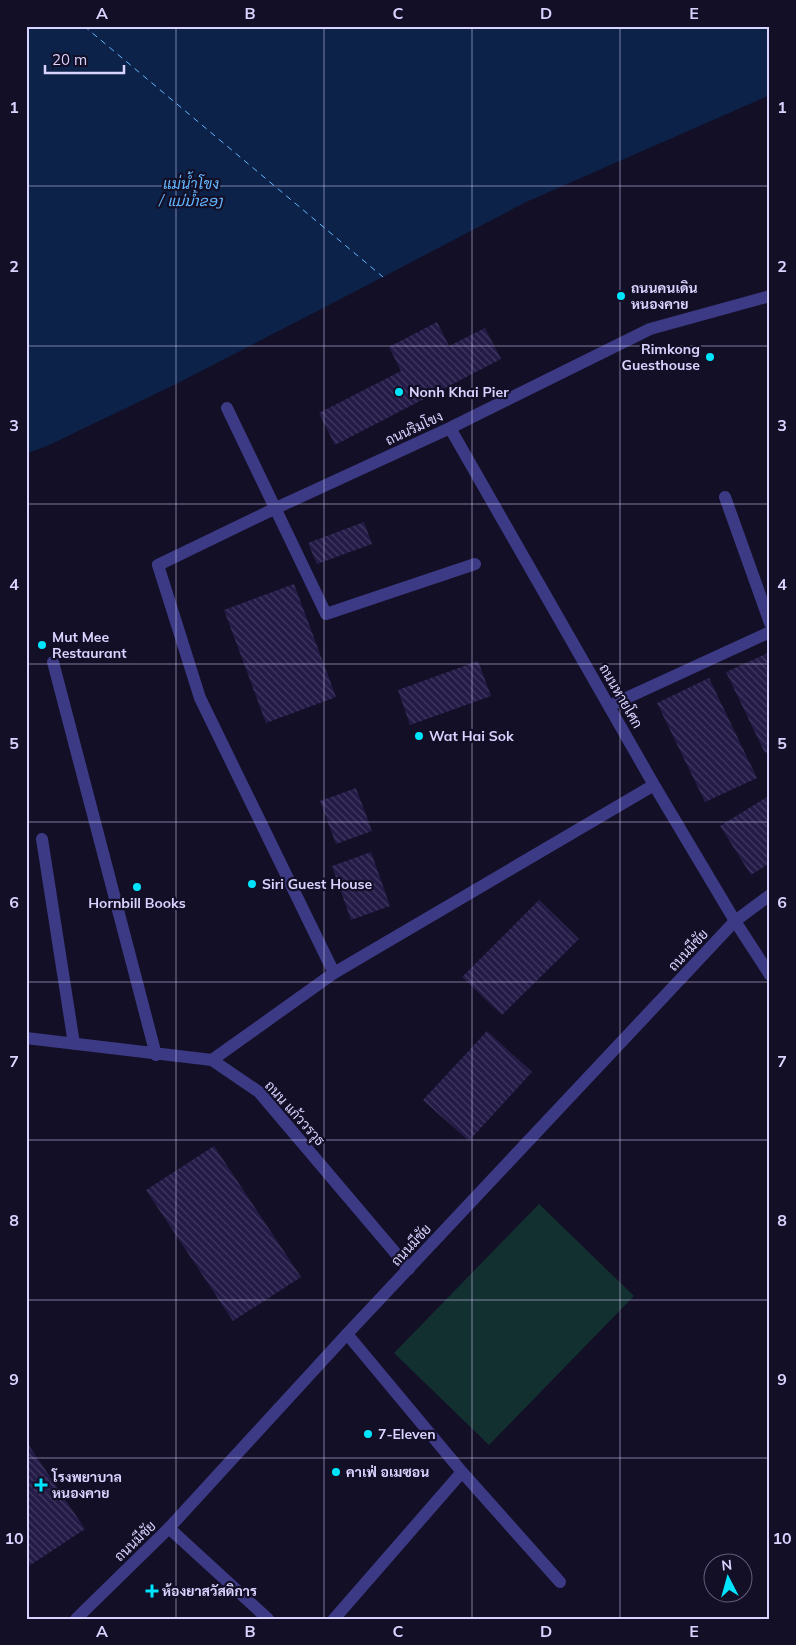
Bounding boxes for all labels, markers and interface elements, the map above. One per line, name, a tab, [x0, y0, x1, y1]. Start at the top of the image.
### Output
text: A	[96, 3, 108, 23]
text: B	[244, 3, 256, 23]
text: C	[393, 3, 404, 23]
text: D	[540, 3, 552, 23]
text: E	[689, 3, 699, 23]
scale bar	[45, 42, 124, 74]
text: 20 m	[52, 50, 87, 69]
text: 1	[9, 97, 19, 117]
text: 1	[777, 97, 787, 117]
water label: แม่น้ำโขง / ແມ່ນ້ຳຂອງ	[157, 171, 224, 210]
text: 2	[9, 256, 19, 276]
text: 2	[777, 256, 787, 276]
place label: ถนนคนเดิน หนองคาย	[631, 279, 698, 313]
marker: ถนนคนเดิน หนองคาย	[615, 290, 627, 302]
place label: Rimkong Guesthouse	[622, 340, 700, 374]
marker: Rimkong Guesthouse	[704, 351, 716, 363]
place label: Nonh Khai Pier	[409, 383, 509, 401]
marker: Nonh Khai Pier	[393, 386, 405, 398]
street label: ถนนริมโขง	[382, 407, 446, 449]
text: 3	[9, 415, 19, 435]
text: 3	[777, 415, 787, 435]
text: 4	[9, 574, 19, 594]
text: 4	[777, 574, 787, 594]
place label: Mut Mee Restaurant	[52, 628, 127, 662]
marker: Mut Mee Restaurant	[36, 639, 48, 651]
street label: ถนนหายโศก	[595, 661, 647, 731]
place label: Wat Hai Sok	[429, 727, 514, 745]
marker: Wat Hai Sok	[413, 730, 425, 742]
text: 5	[9, 733, 19, 753]
text: 5	[777, 733, 787, 753]
place label: Siri Guest House	[262, 875, 373, 893]
marker: Siri Guest House	[246, 878, 258, 890]
marker: Hornbill Books	[131, 881, 143, 893]
text: 6	[9, 892, 19, 912]
text: 6	[777, 892, 787, 912]
place label: Hornbill Books	[88, 894, 186, 912]
street label: ถนนมีชัย	[664, 925, 712, 975]
text: 7	[9, 1051, 19, 1071]
text: 7	[777, 1051, 787, 1071]
street label: ถนน แก้ววรวุธ	[260, 1077, 329, 1150]
text: 8	[9, 1210, 19, 1230]
text: 8	[777, 1210, 787, 1230]
street label: ถนนมีชัย	[387, 1220, 435, 1270]
text: 9	[9, 1369, 19, 1389]
text: 9	[777, 1369, 787, 1389]
place label: 7-Eleven	[378, 1425, 436, 1443]
marker: 7-Eleven	[362, 1428, 374, 1440]
place label: คาเฟ่ อเมซอน	[346, 1463, 429, 1481]
marker: คาเฟ่ อเมซอน	[330, 1466, 342, 1478]
place label: โรงพยาบาล หนองคาย	[51, 1468, 122, 1502]
marker: โรงพยาบาล หนองคาย	[34, 1478, 48, 1492]
street label: ถนนมีชัย	[110, 1517, 160, 1565]
text: 10	[4, 1528, 24, 1548]
text: 10	[772, 1528, 792, 1548]
north arrow	[704, 1552, 754, 1602]
text: N	[720, 1556, 733, 1575]
place label: ห้องยาสวัสดิการ	[162, 1582, 257, 1600]
marker: ห้องยาสวัสดิการ	[146, 1585, 158, 1597]
text: A	[96, 1621, 108, 1641]
text: B	[244, 1621, 256, 1641]
text: C	[393, 1621, 404, 1641]
text: D	[540, 1621, 552, 1641]
text: E	[689, 1621, 699, 1641]

